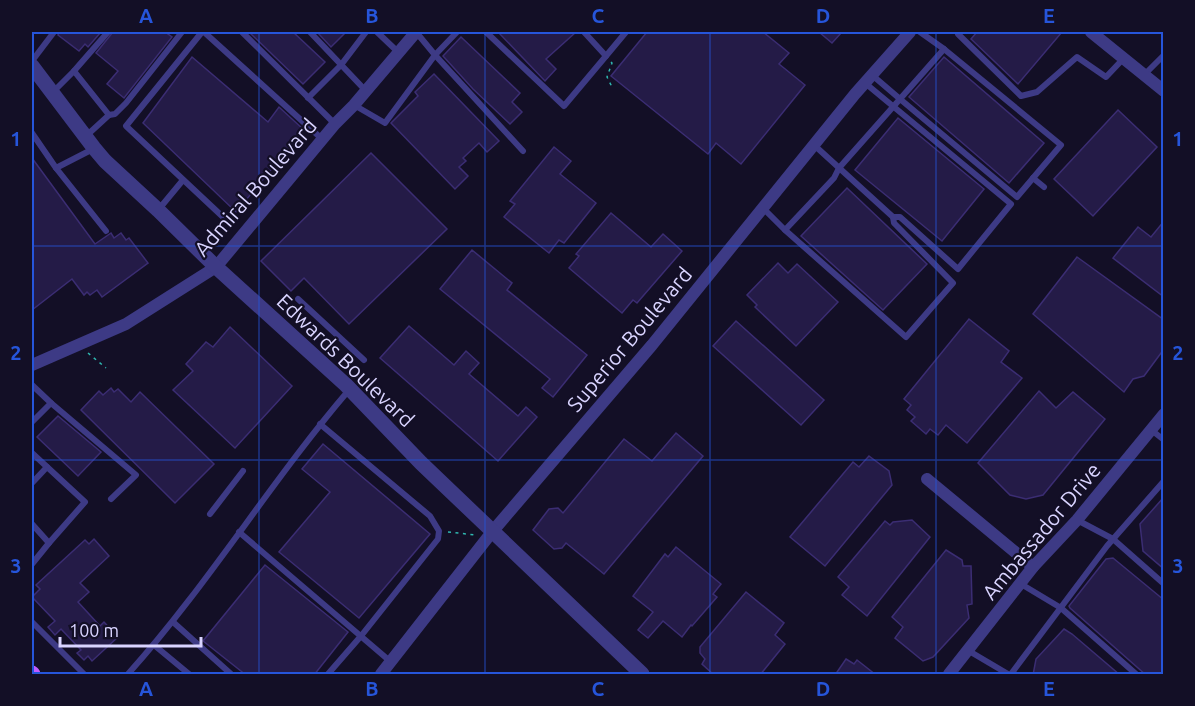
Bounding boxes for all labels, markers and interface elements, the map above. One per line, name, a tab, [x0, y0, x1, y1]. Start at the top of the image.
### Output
text: A	[139, 4, 153, 27]
text: B	[365, 4, 379, 27]
text: C	[592, 4, 605, 27]
text: D	[816, 4, 830, 27]
text: E	[1043, 4, 1055, 27]
street label: Admiral Boulevard	[189, 113, 321, 261]
text: 1	[10, 127, 22, 150]
text: 1	[1172, 127, 1184, 150]
street label: Superior Boulevard	[562, 262, 696, 416]
street label: Edwards Boulevard	[273, 288, 419, 432]
text: 2	[10, 341, 22, 364]
text: 2	[1172, 341, 1184, 364]
street label: Ambassador Drive	[977, 458, 1105, 604]
text: 3	[10, 554, 22, 577]
text: 3	[1172, 554, 1184, 577]
scale bar	[60, 610, 201, 648]
text: 100 m	[69, 620, 119, 640]
text: A	[139, 677, 153, 700]
text: B	[365, 677, 379, 700]
text: C	[592, 677, 605, 700]
text: D	[816, 677, 830, 700]
text: E	[1043, 677, 1055, 700]

